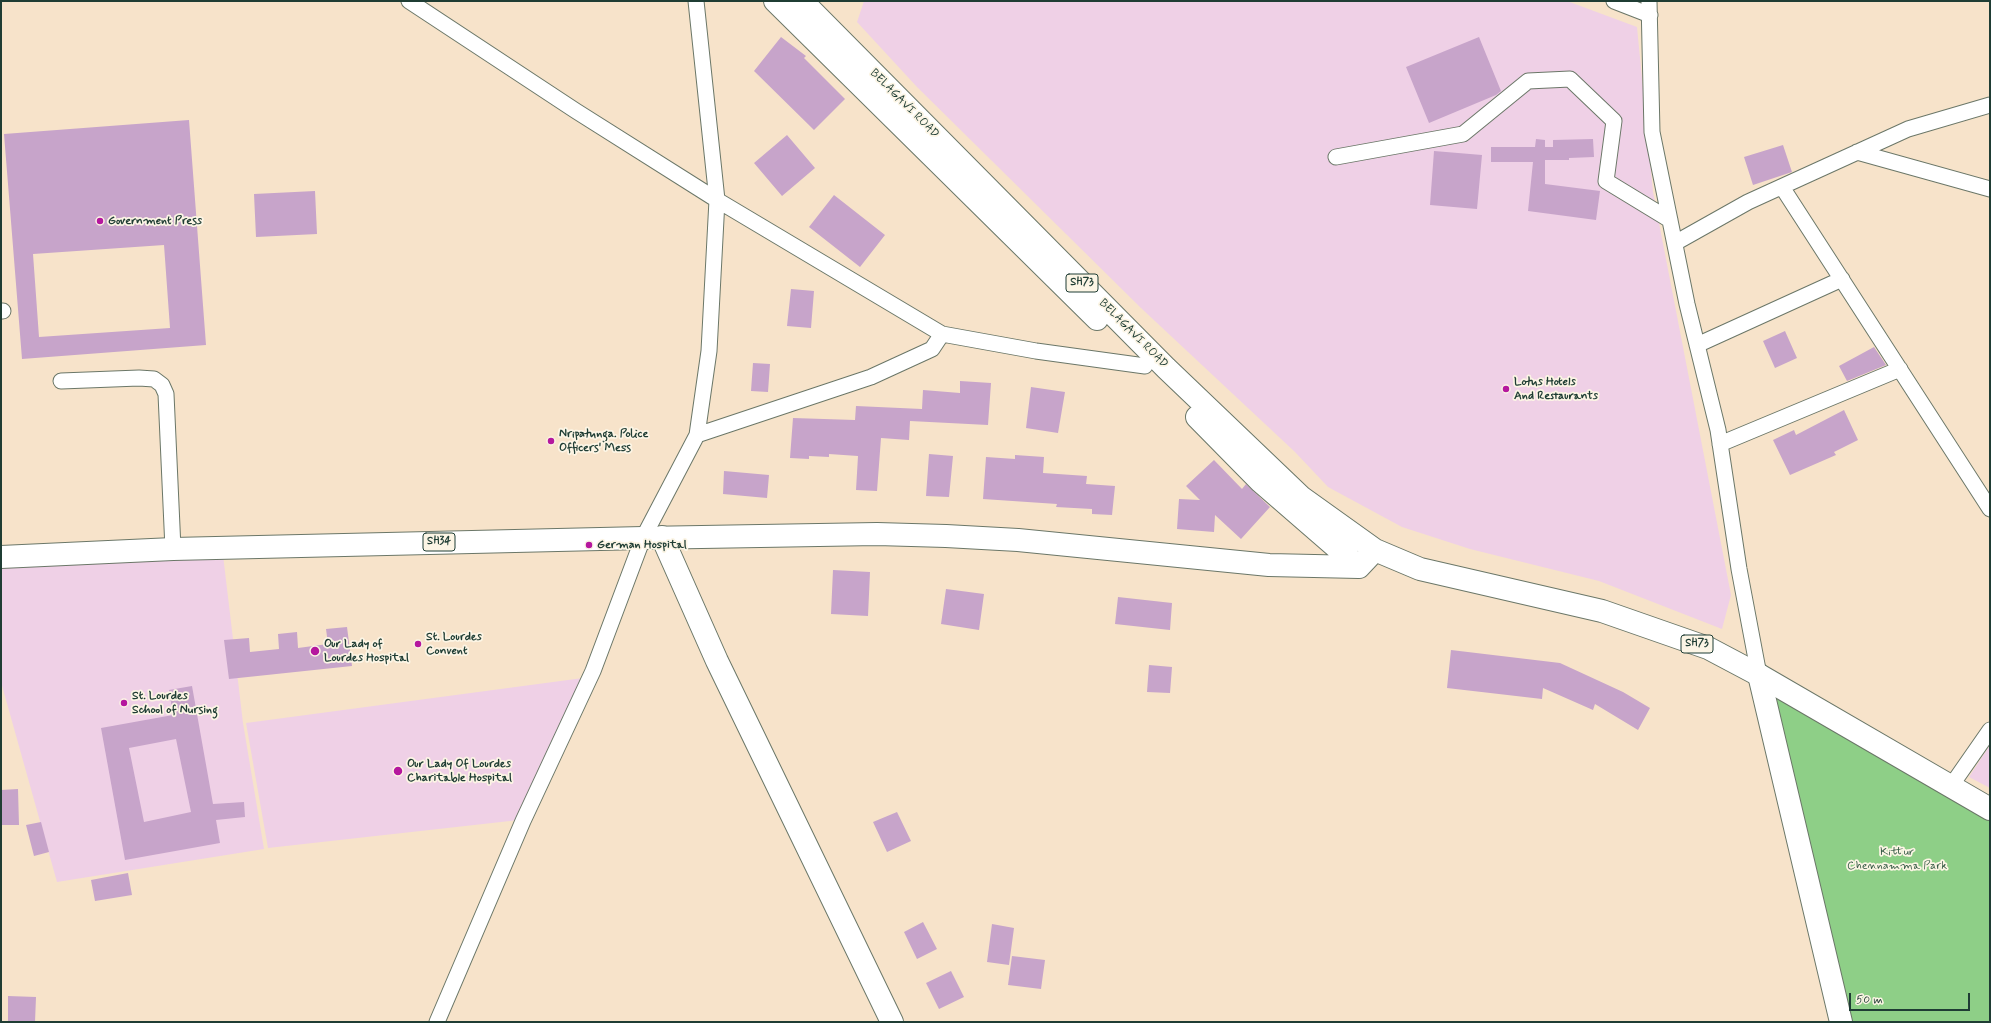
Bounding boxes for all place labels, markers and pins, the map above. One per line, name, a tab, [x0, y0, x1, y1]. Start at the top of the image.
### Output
place label: Government Press	[108, 214, 202, 228]
marker: Government Press	[95, 216, 105, 226]
place label: Lotus Hotels And Restaurants	[1514, 375, 1598, 403]
marker: Lotus Hotels And Restaurants	[1501, 384, 1511, 394]
place label: Nripatunga. Police Officers' Mess	[559, 427, 648, 455]
marker: Nripatunga. Police Officers' Mess	[546, 436, 556, 446]
place label: German Hospital	[597, 538, 687, 552]
marker: German Hospital	[584, 540, 594, 550]
place label: St. Lourdes Convent	[426, 630, 482, 658]
place label: Our Lady of Lourdes Hospital	[324, 637, 409, 665]
marker: St. Lourdes Convent	[413, 639, 423, 649]
marker: Our Lady of Lourdes Hospital	[309, 645, 321, 657]
place label: St. Lourdes School of Nursing	[132, 689, 218, 717]
marker: St. Lourdes School of Nursing	[119, 698, 129, 708]
place label: Our Lady Of Lourdes Charitable Hospital	[407, 757, 512, 785]
marker: Our Lady Of Lourdes Charitable Hospital	[392, 765, 404, 777]

